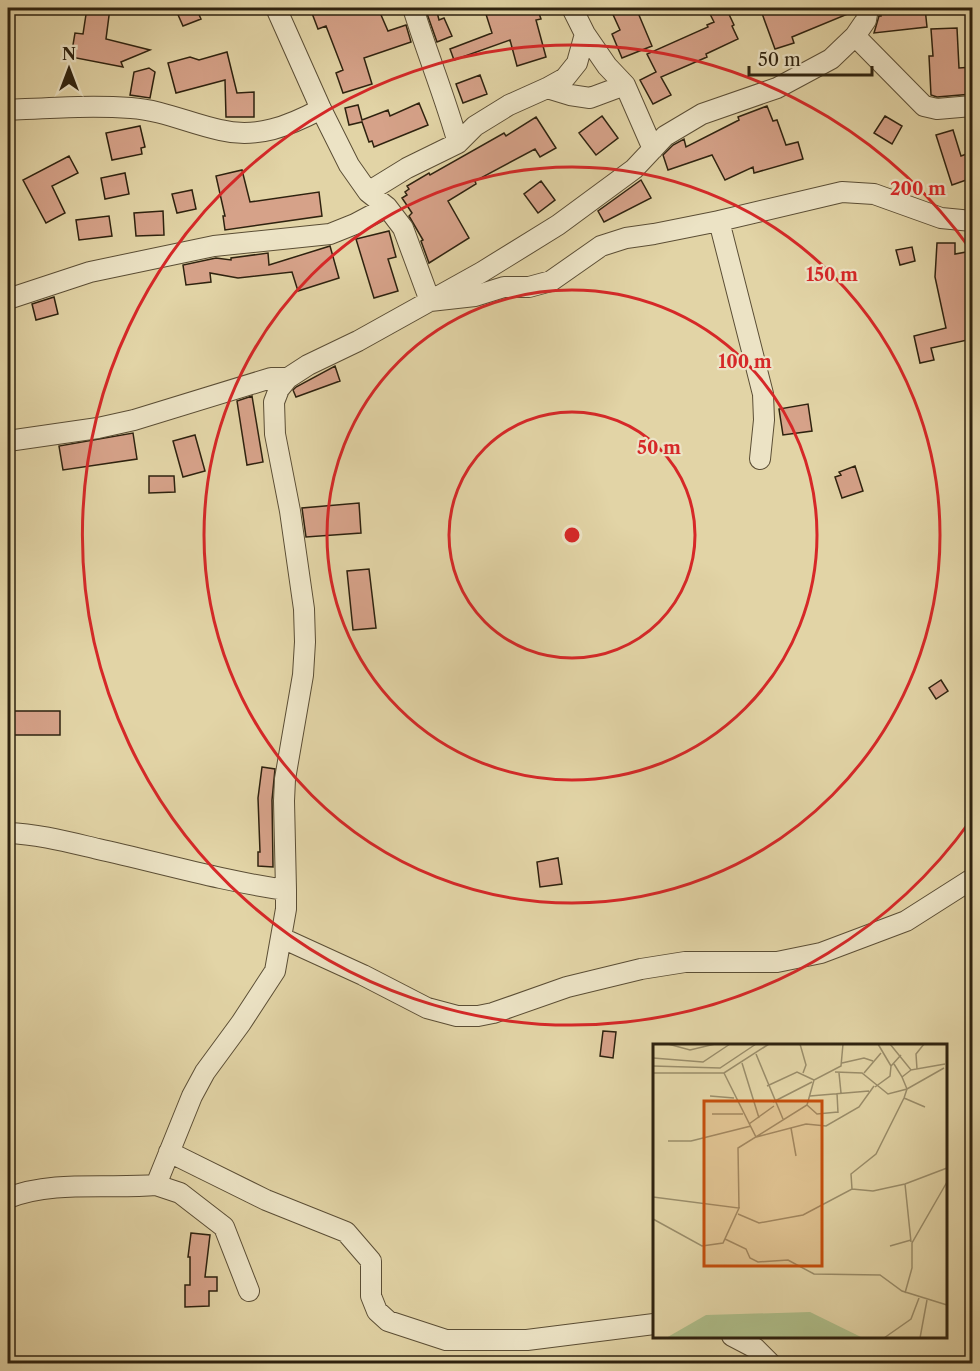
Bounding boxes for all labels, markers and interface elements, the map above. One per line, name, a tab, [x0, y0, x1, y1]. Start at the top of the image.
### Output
north arrow	[39, 39, 99, 99]
scale bar	[749, 39, 872, 77]
text: N	[62, 44, 76, 64]
text: 50 m	[758, 49, 801, 71]
text: 200 m	[890, 178, 946, 200]
text: 150 m	[806, 264, 858, 286]
text: 100 m	[718, 351, 772, 373]
text: 50 m	[637, 437, 681, 459]
centre of rings	[562, 525, 582, 545]
inset map	[653, 1044, 947, 1338]

